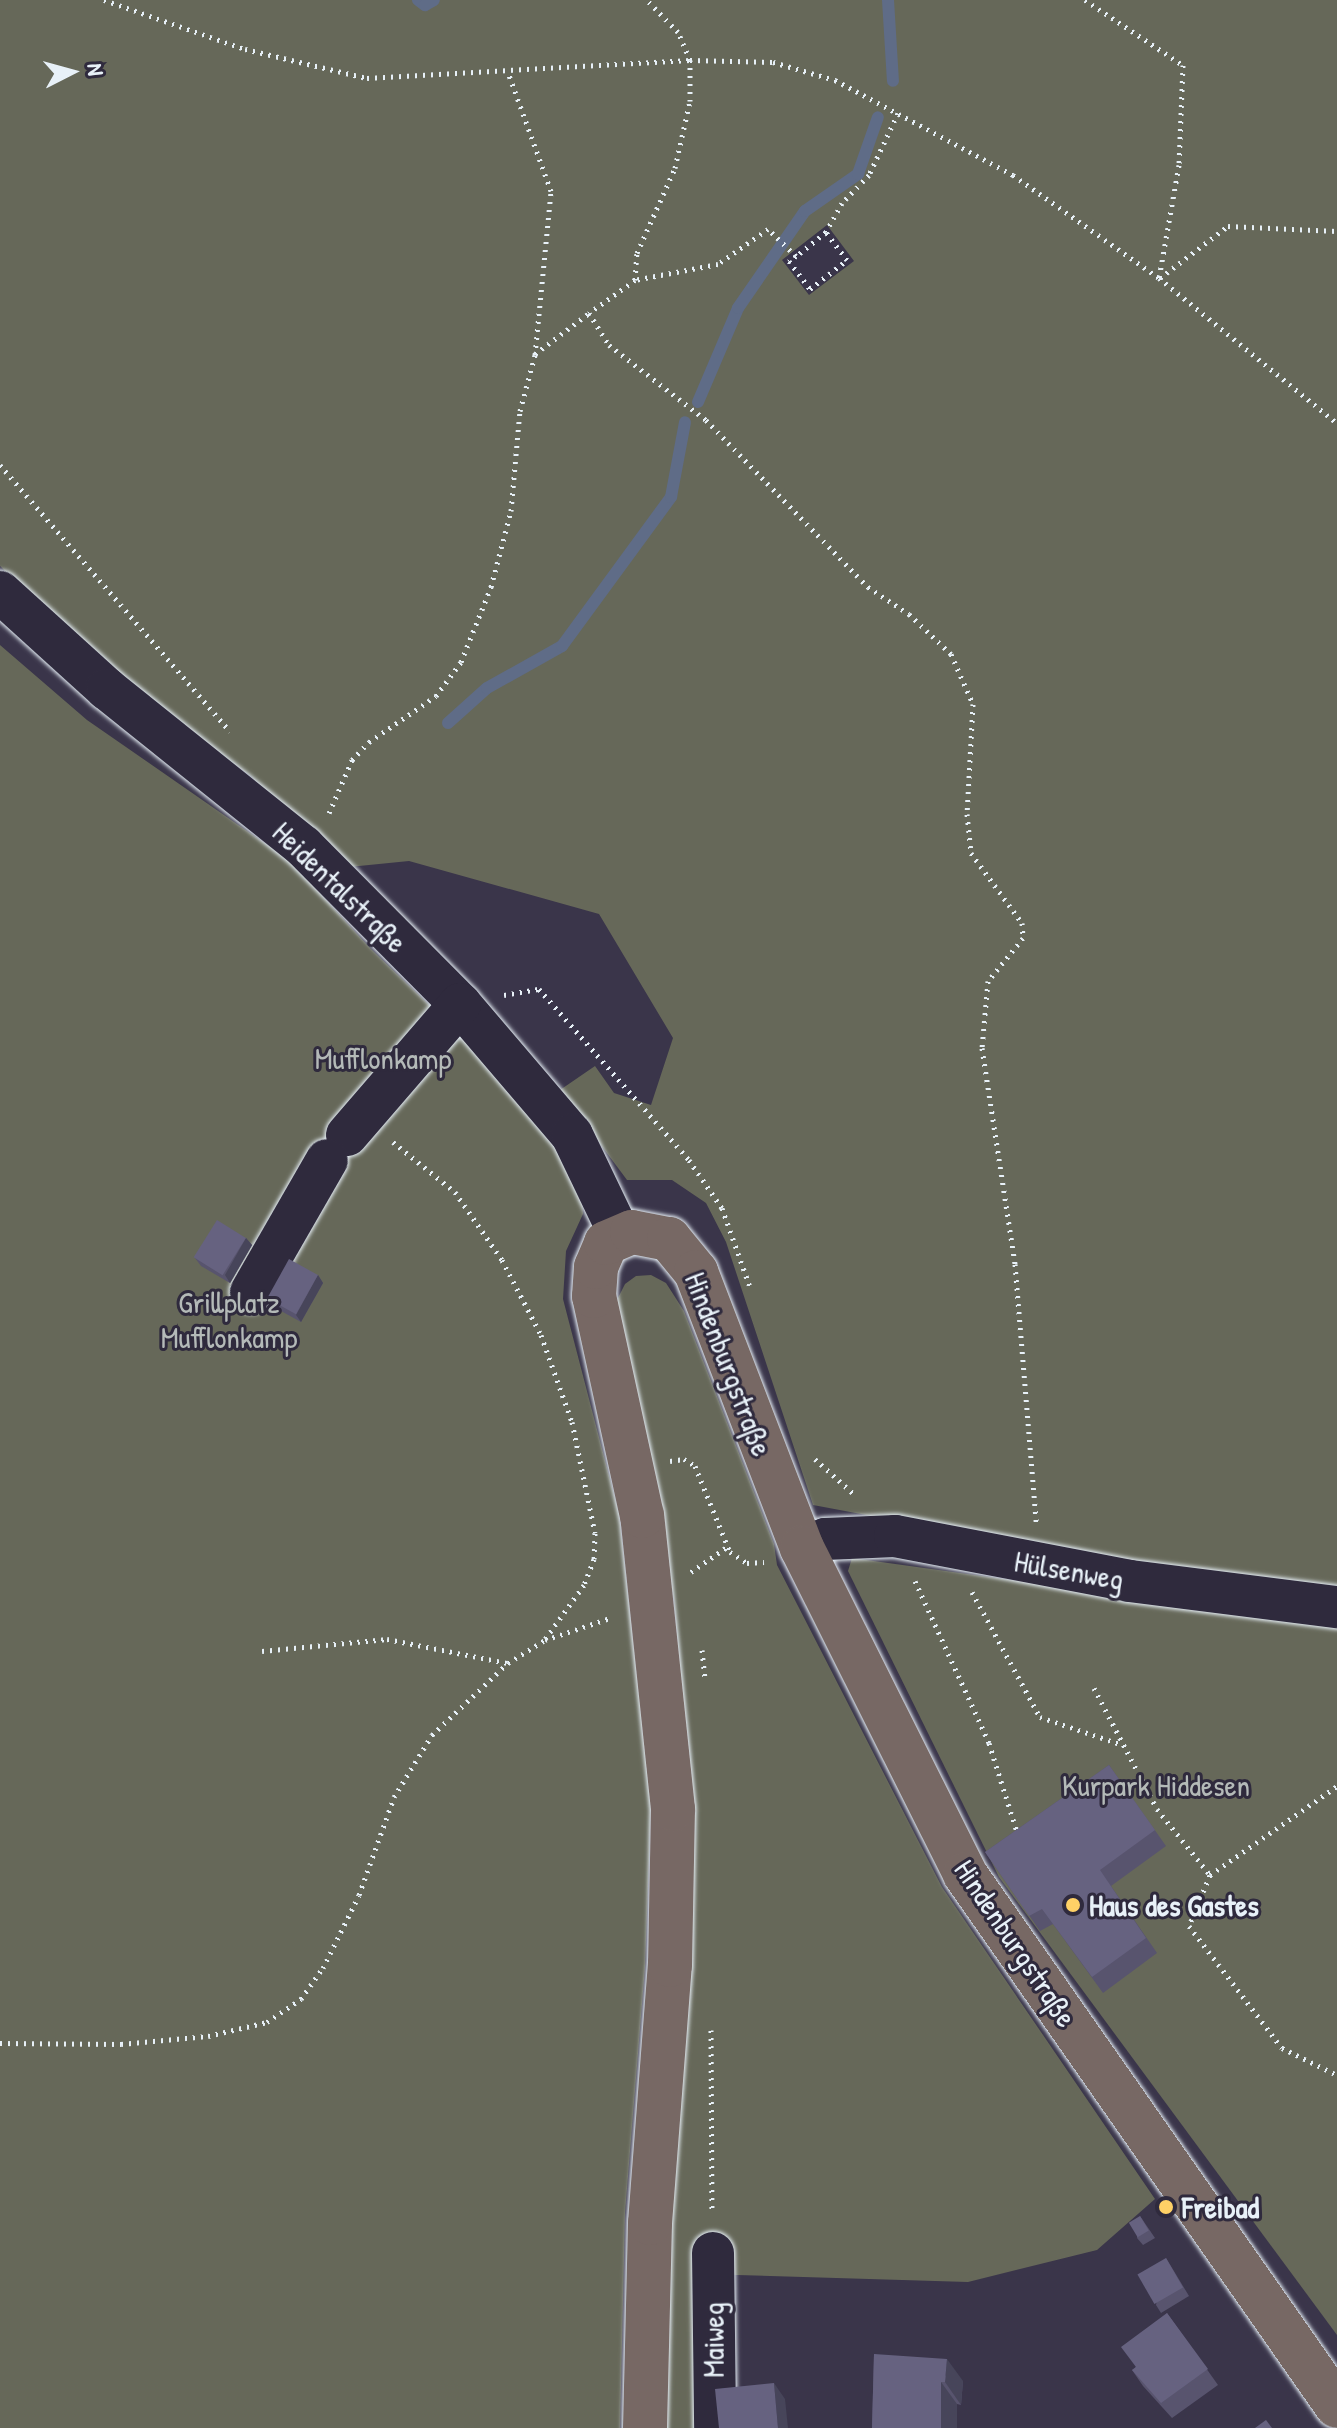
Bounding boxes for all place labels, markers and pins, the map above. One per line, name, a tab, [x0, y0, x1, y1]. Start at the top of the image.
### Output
place label: Haus des Gastes	[1089, 1887, 1259, 1923]
marker: Haus des Gastes	[1064, 1896, 1082, 1914]
place label: Freibad	[1182, 2189, 1259, 2225]
marker: Freibad	[1157, 2198, 1175, 2216]

